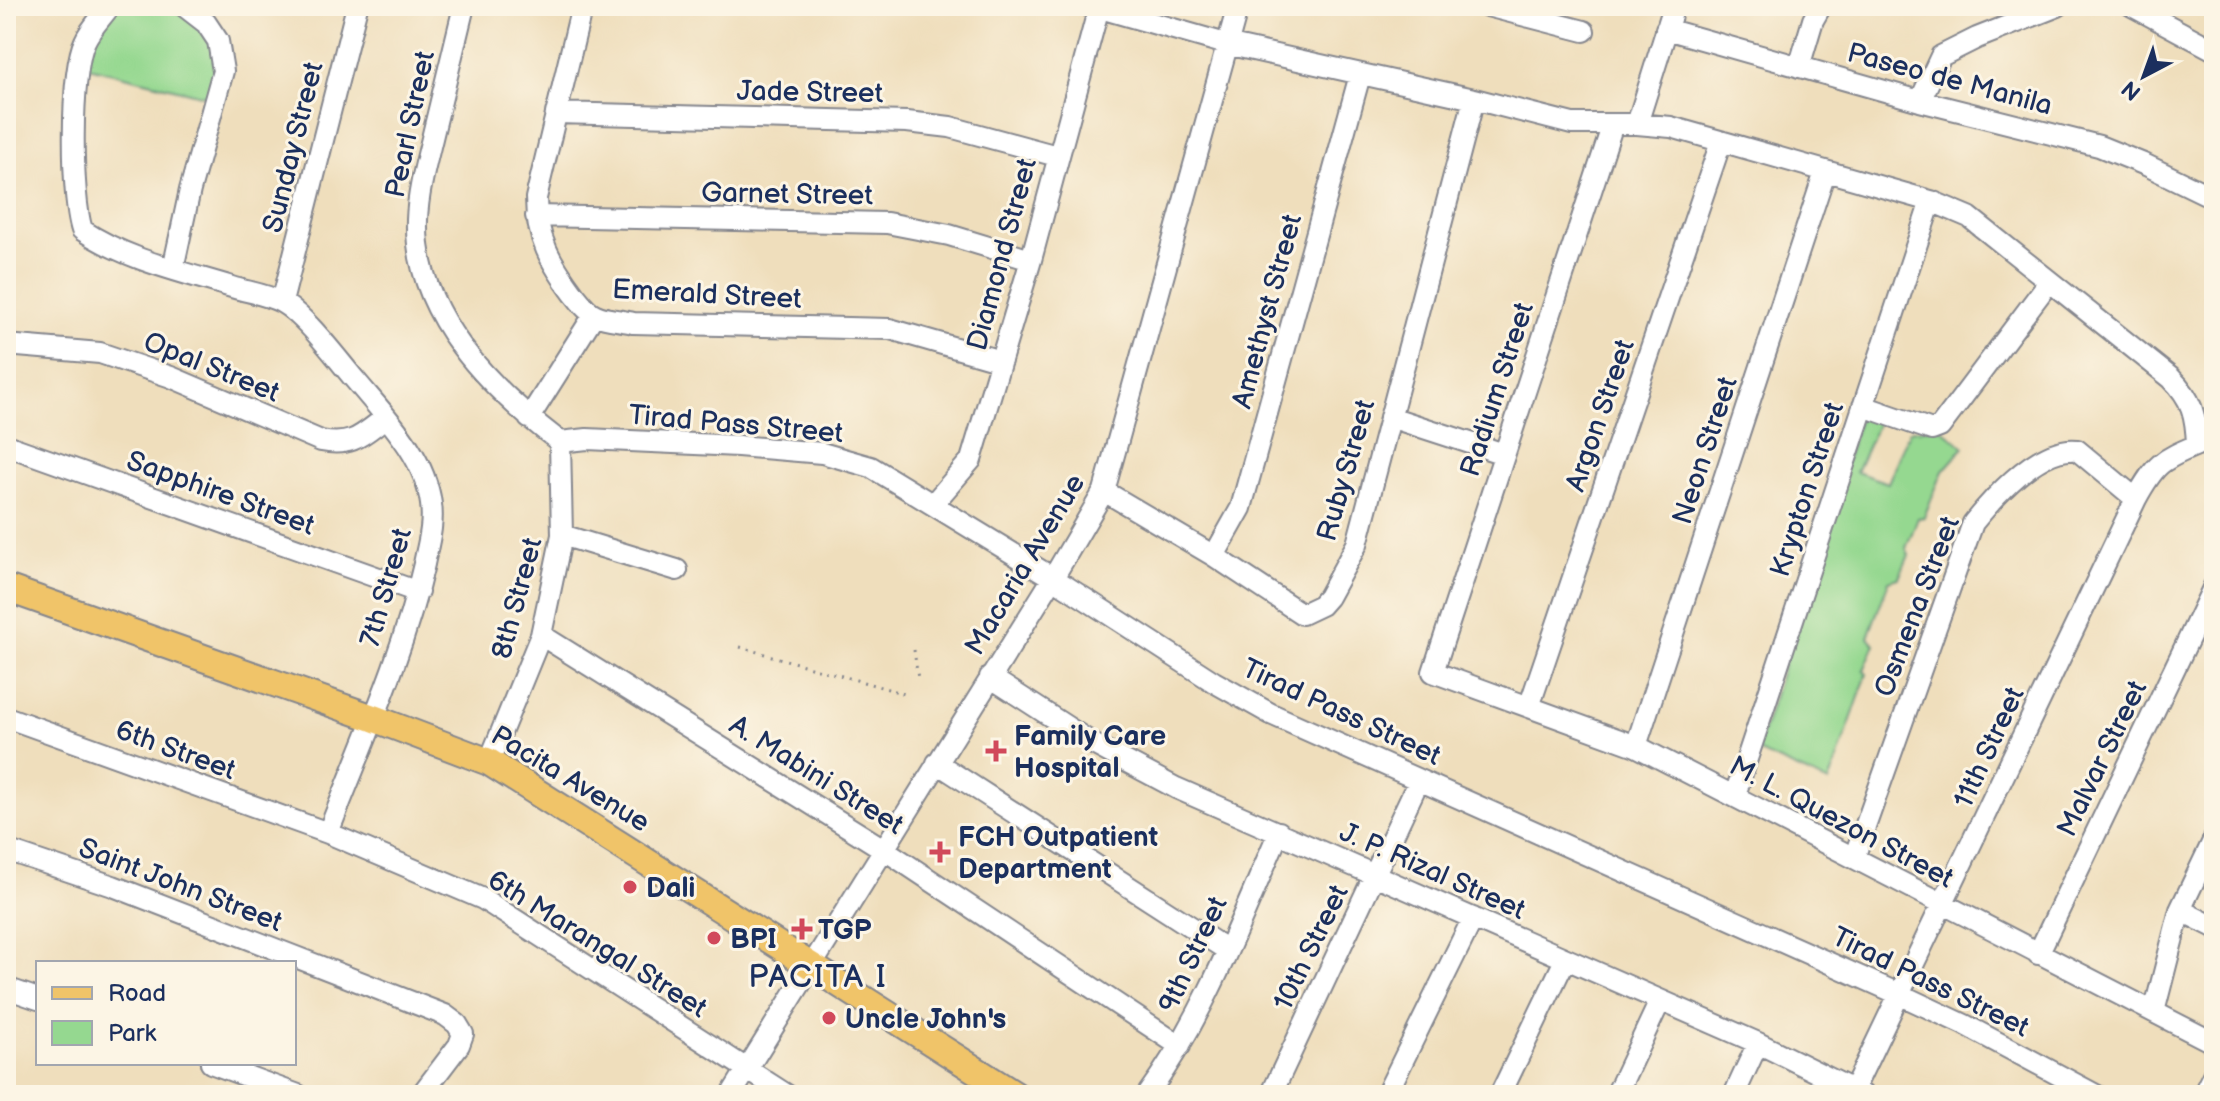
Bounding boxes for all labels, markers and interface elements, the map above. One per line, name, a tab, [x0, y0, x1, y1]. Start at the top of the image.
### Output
street label: Paseo de Manila	[1844, 36, 2056, 123]
north arrow	[2104, 36, 2184, 116]
street label: Pearl Street	[379, 48, 442, 201]
street label: Sunday Street	[256, 58, 331, 236]
text: N	[2117, 74, 2147, 106]
street label: Jade Street	[736, 75, 884, 110]
street label: Diamond Street	[961, 154, 1044, 354]
street label: Garnet Street	[701, 177, 874, 213]
street label: Amethyst Street	[1226, 210, 1309, 412]
street label: Emerald Street	[611, 273, 803, 316]
street label: Radium Street	[1454, 298, 1541, 481]
street label: Opal Street	[139, 325, 285, 410]
street label: Argon Street	[1559, 335, 1642, 496]
street label: Neon Street	[1666, 372, 1745, 528]
street label: Ruby Street	[1311, 395, 1382, 545]
street label: Krypton Street	[1764, 398, 1851, 581]
street label: Tirad Pass Street	[627, 399, 845, 450]
street label: Sapphire Street	[122, 444, 319, 543]
street label: Macaria Avenue	[958, 469, 1092, 661]
street label: Osmena Street	[1868, 511, 1967, 701]
street label: 7th Street	[354, 524, 419, 650]
street label: 8th Street	[485, 534, 550, 663]
street label: Tirad Pass Street	[1237, 652, 1446, 773]
street label: Malvar Street	[2050, 675, 2154, 842]
street label: 11th Street	[1947, 682, 2032, 813]
street label: A. Mabini Street	[723, 709, 910, 842]
street label: 6th Street	[111, 714, 240, 787]
street label: Pacita Avenue	[485, 719, 655, 840]
place label: Family Care Hospital	[1014, 720, 1166, 785]
marker: Family Care Hospital	[985, 740, 1007, 762]
street label: M. L. Quezon Street	[1724, 749, 1959, 896]
street label: J. P. Rizal Street	[1334, 816, 1531, 927]
place label: FCH Outpatient Department	[958, 821, 1158, 886]
street label: Saint John Street	[74, 831, 287, 939]
marker: FCH Outpatient Department	[929, 841, 951, 863]
street label: 6th Marangal Street	[482, 863, 713, 1025]
place label: Dali	[646, 872, 695, 905]
marker: Dali	[621, 878, 639, 896]
street label: 10th Street	[1267, 879, 1356, 1016]
street label: 9th Street	[1152, 891, 1235, 1018]
place label: TGP	[818, 914, 872, 947]
marker: TGP	[793, 920, 811, 938]
street label: Tirad Pass Street	[1826, 920, 2035, 1045]
place label: BPI	[730, 923, 777, 956]
marker: BPI	[705, 929, 723, 947]
district label: PACITA I	[748, 958, 888, 997]
legend	[36, 961, 296, 1065]
text: Road	[108, 979, 166, 1008]
place label: Uncle John's	[845, 1003, 1006, 1036]
marker: Uncle John's	[820, 1009, 838, 1027]
text: Park	[108, 1019, 156, 1048]

